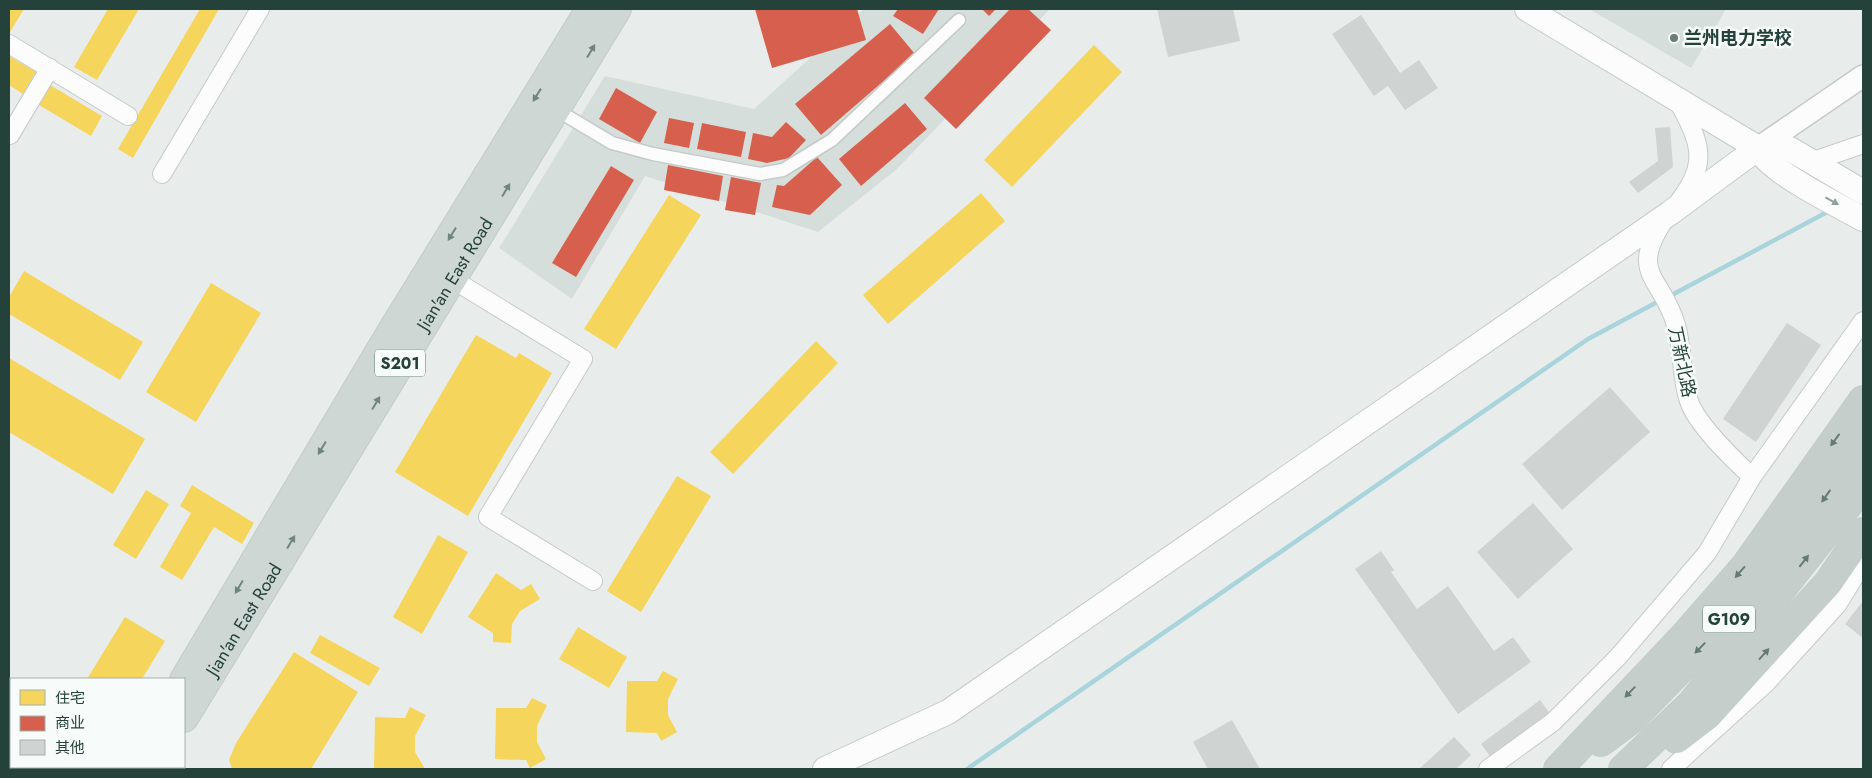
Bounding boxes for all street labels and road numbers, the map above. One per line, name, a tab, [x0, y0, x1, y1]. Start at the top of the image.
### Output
street label: Jian'an East Road	[410, 213, 499, 337]
street label: 万新北路	[1662, 324, 1702, 400]
road number: S201	[375, 349, 425, 376]
street label: Jian'an East Road	[198, 558, 288, 683]
road number: G109	[1703, 606, 1755, 632]

